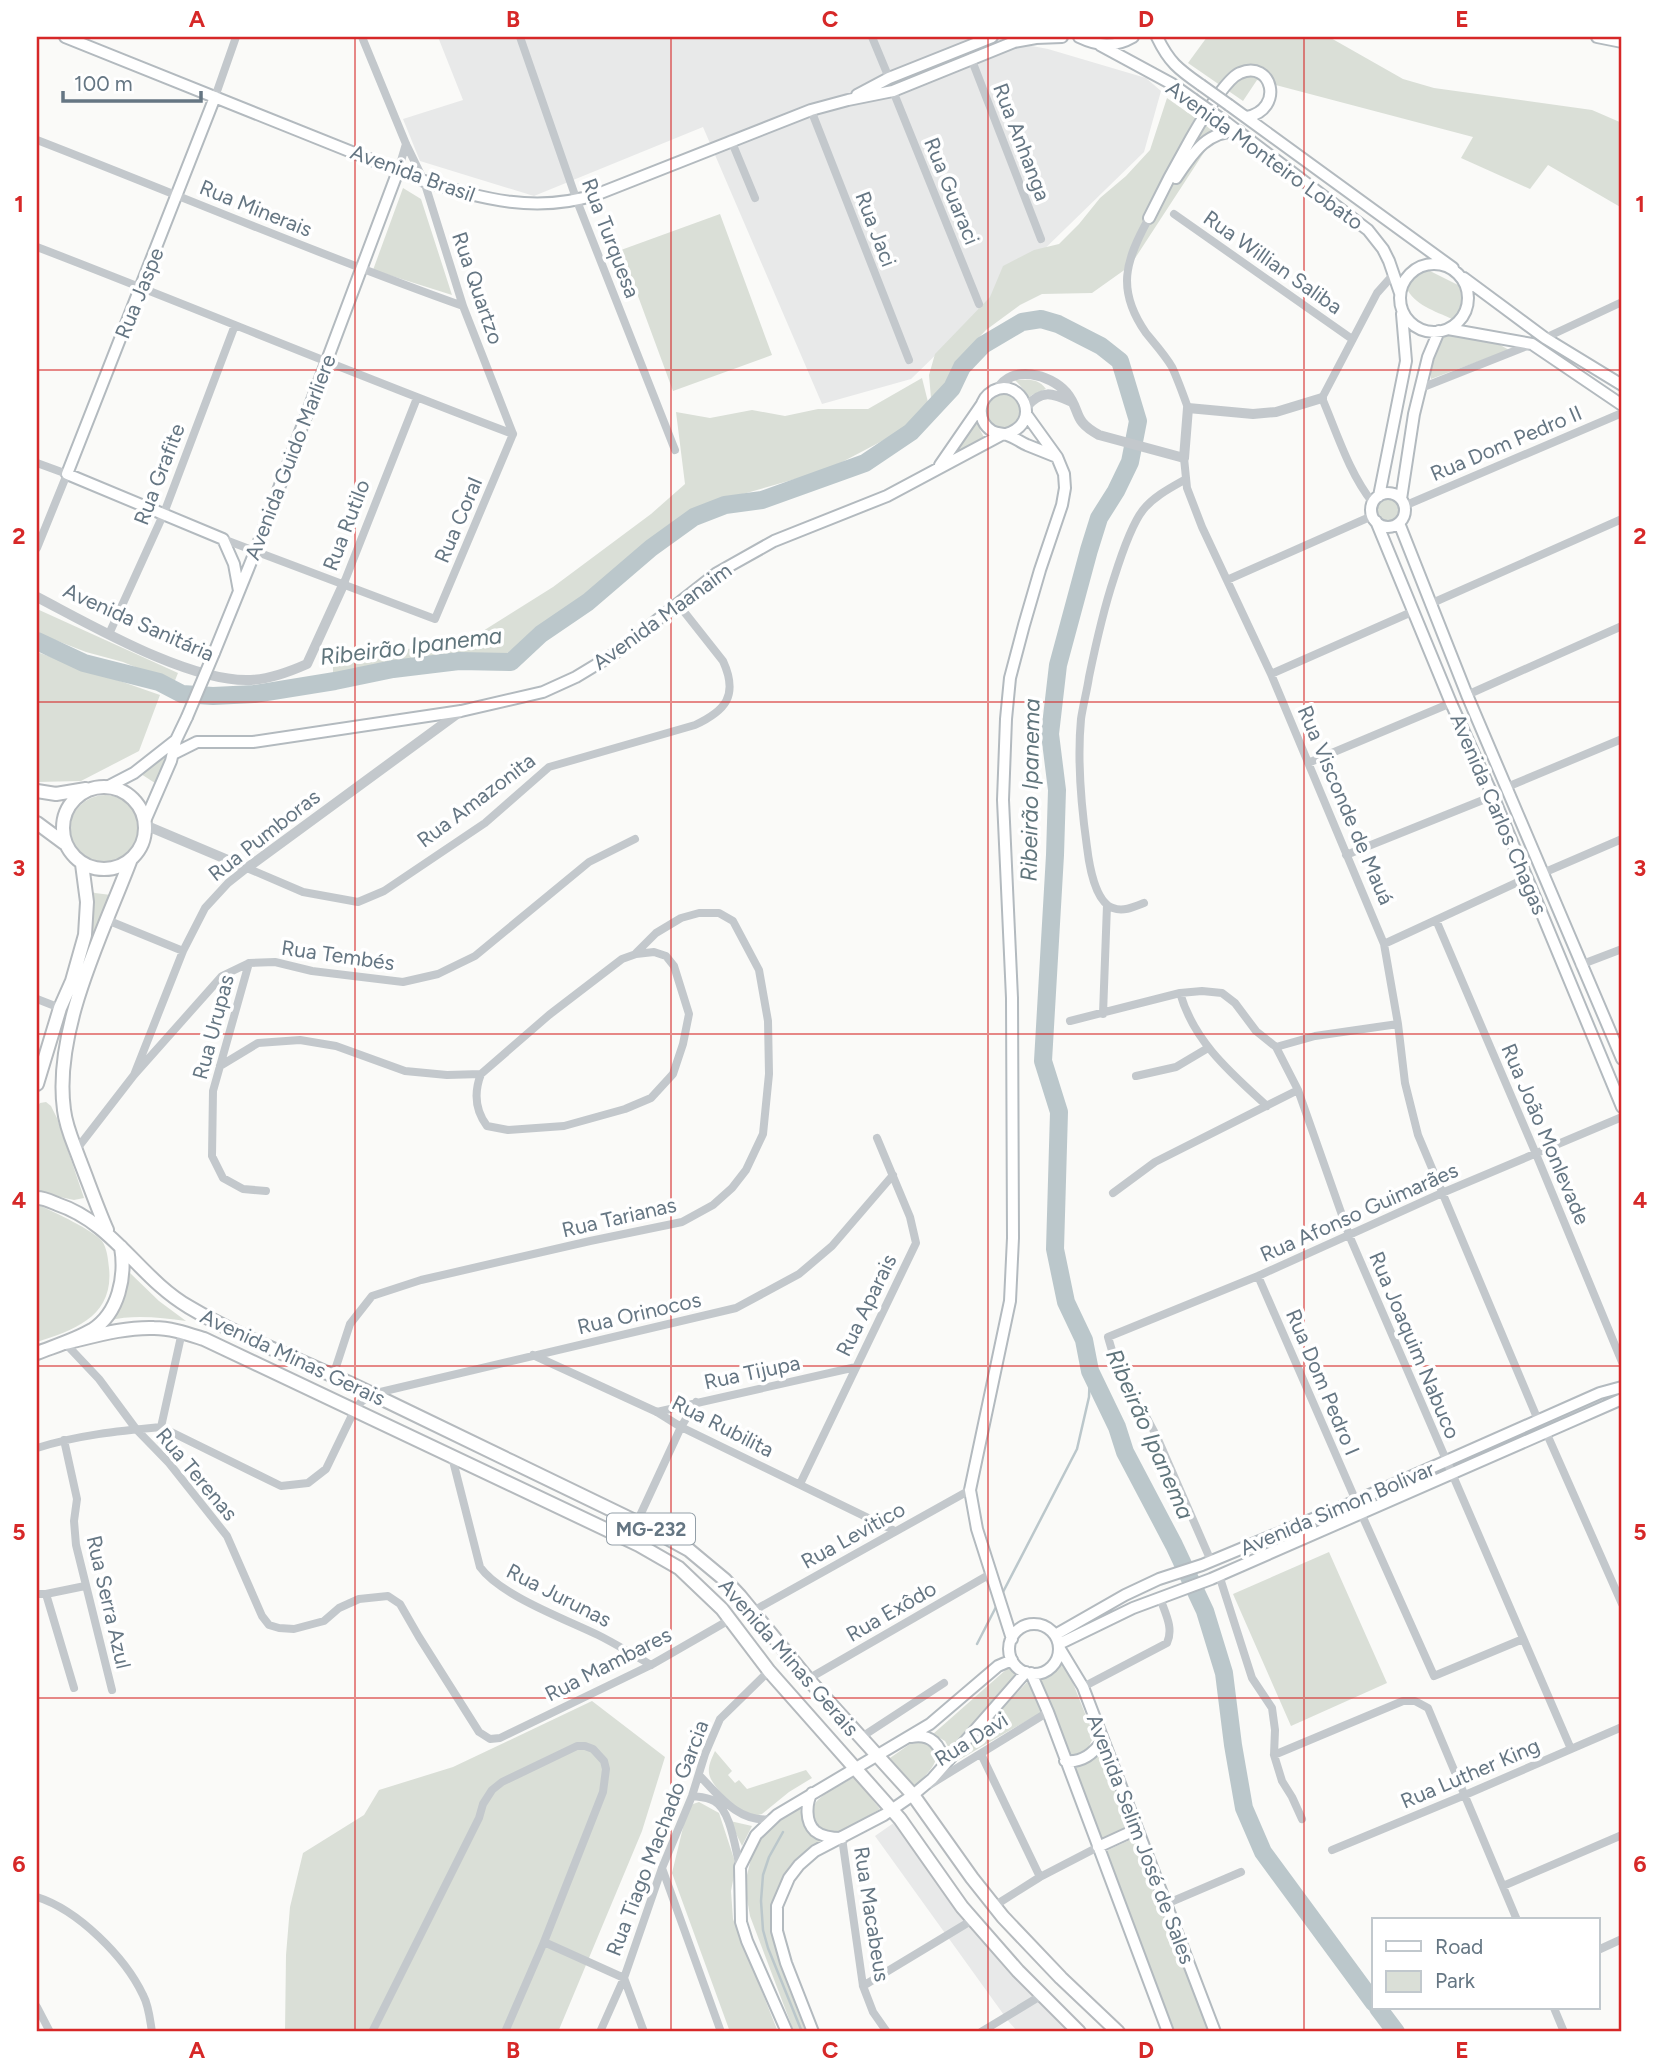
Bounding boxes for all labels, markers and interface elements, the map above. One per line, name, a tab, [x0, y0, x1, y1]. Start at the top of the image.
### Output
text: A	[189, 5, 206, 33]
text: B	[506, 5, 520, 33]
text: C	[822, 5, 839, 33]
text: D	[1138, 5, 1154, 33]
text: E	[1455, 5, 1469, 33]
scale bar	[63, 60, 201, 104]
text: 100 m	[74, 71, 133, 96]
street label: Avenida Monteiro Lobato	[1162, 75, 1368, 235]
street label: Rua Anhanga	[988, 80, 1056, 204]
street label: Rua Guaraci	[919, 134, 985, 248]
street label: Avenida Brasil	[347, 139, 479, 207]
street label: Rua Minerais	[196, 174, 316, 242]
street label: Rua Turquesa	[577, 175, 645, 301]
street label: Rua Jaci	[850, 188, 902, 270]
text: 1	[14, 190, 24, 218]
text: 1	[1635, 190, 1645, 218]
street label: Rua Willian Saliba	[1199, 205, 1347, 319]
street label: Rua Quartzo	[447, 229, 509, 347]
street label: Rua Jaspe	[109, 244, 169, 342]
street label: Avenida Guido Marliere	[239, 351, 341, 563]
street label: Rua Dom Pedro II	[1427, 400, 1585, 486]
street label: Rua Grafite	[128, 420, 190, 528]
street label: Rua Coral	[429, 473, 487, 567]
street label: Rua Rutilo	[317, 476, 375, 574]
text: 2	[12, 522, 26, 550]
text: 2	[1633, 522, 1647, 550]
street label: Avenida Maanaim	[588, 557, 736, 675]
street label: Avenida Sanitária	[60, 578, 218, 666]
water label: Ribeirão Ipanema	[318, 621, 504, 671]
water label: Ribeirão Ipanema	[1014, 698, 1046, 882]
street label: Rua Visconde de Mauá	[1293, 702, 1399, 908]
street label: Avenida Carlos Chagas	[1445, 710, 1553, 918]
street label: Rua Amazonita	[412, 748, 540, 852]
street label: Rua Pumboras	[203, 784, 325, 886]
text: 3	[13, 854, 25, 882]
text: 3	[1634, 854, 1646, 882]
street label: Rua Tembés	[280, 935, 396, 975]
street label: Rua Urupas	[187, 972, 239, 1082]
street label: Rua João Monlevade	[1497, 1040, 1595, 1228]
street label: Rua Afonso Guimarães	[1256, 1157, 1462, 1267]
text: 4	[12, 1186, 26, 1214]
text: 4	[1633, 1186, 1647, 1214]
street label: Rua Tarianas	[559, 1192, 679, 1242]
street label: Rua Joaquim Nabuco	[1364, 1248, 1466, 1442]
street label: Rua Aparais	[831, 1250, 901, 1360]
street label: Rua Orinocos	[575, 1287, 703, 1339]
street label: Avenida Minas Gerais	[197, 1303, 389, 1411]
street label: Rua Dom Pedro I	[1281, 1305, 1365, 1459]
water label: Ribeirão Ipanema	[1100, 1345, 1200, 1523]
street label: Rua Tijupa	[702, 1350, 802, 1394]
street label: Rua Rubilita	[668, 1390, 778, 1462]
street label: Rua Terenas	[151, 1423, 243, 1525]
street label: Avenida Simon Bolivar	[1236, 1456, 1438, 1560]
street label: Rua Levitico	[797, 1496, 909, 1574]
road number: MG-232	[607, 1513, 695, 1544]
text: 5	[12, 1518, 26, 1546]
text: 5	[1633, 1518, 1647, 1546]
street label: Rua Serra Azul	[82, 1533, 136, 1671]
street label: Rua Jurunas	[502, 1558, 616, 1632]
street label: Avenida Minas Gerais	[714, 1573, 864, 1741]
street label: Rua Exôdo	[842, 1575, 940, 1647]
street label: Rua Mambares	[541, 1621, 675, 1707]
street label: Rua Davi	[930, 1707, 1012, 1771]
street label: Avenida Selim José de Sales	[1082, 1710, 1200, 1968]
street label: Rua Tiago Machado Garcia	[600, 1717, 714, 1959]
street label: Rua Luther King	[1397, 1732, 1543, 1814]
street label: Rua Macabeus	[849, 1845, 895, 1983]
text: 6	[12, 1850, 26, 1878]
text: 6	[1633, 1850, 1647, 1878]
legend	[1372, 1918, 1600, 2010]
text: Road	[1435, 1934, 1483, 1959]
text: Park	[1435, 1968, 1476, 1993]
text: A	[189, 2036, 206, 2064]
text: B	[506, 2036, 520, 2064]
text: C	[822, 2036, 839, 2064]
text: D	[1138, 2036, 1154, 2064]
text: E	[1455, 2036, 1469, 2064]

